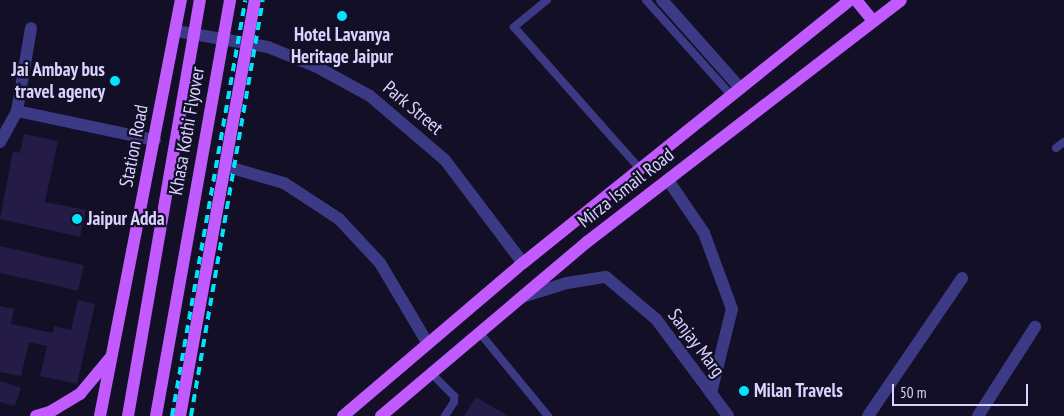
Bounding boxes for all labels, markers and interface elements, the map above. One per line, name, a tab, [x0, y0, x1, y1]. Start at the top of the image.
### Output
marker: Hotel Lavanya Heritage Jaipur	[336, 10, 348, 22]
place label: Hotel Lavanya Heritage Jaipur	[291, 24, 393, 68]
place label: Jai Ambay bus travel agency	[10, 59, 105, 103]
street label: Khasa Kothi Flyover	[165, 65, 209, 197]
marker: Jai Ambay bus travel agency	[109, 75, 121, 87]
street label: Park Street	[378, 76, 448, 140]
street label: Station Road	[115, 103, 153, 189]
street label: Mirza Ismail Road	[573, 143, 679, 233]
place label: Jaipur Adda	[87, 208, 165, 230]
marker: Jaipur Adda	[71, 213, 83, 225]
street label: Sanjay Marg	[663, 304, 729, 382]
scale bar	[894, 374, 1030, 406]
place label: Milan Travels	[754, 380, 843, 402]
text: 50 m	[900, 383, 926, 402]
marker: Milan Travels	[738, 385, 750, 397]

